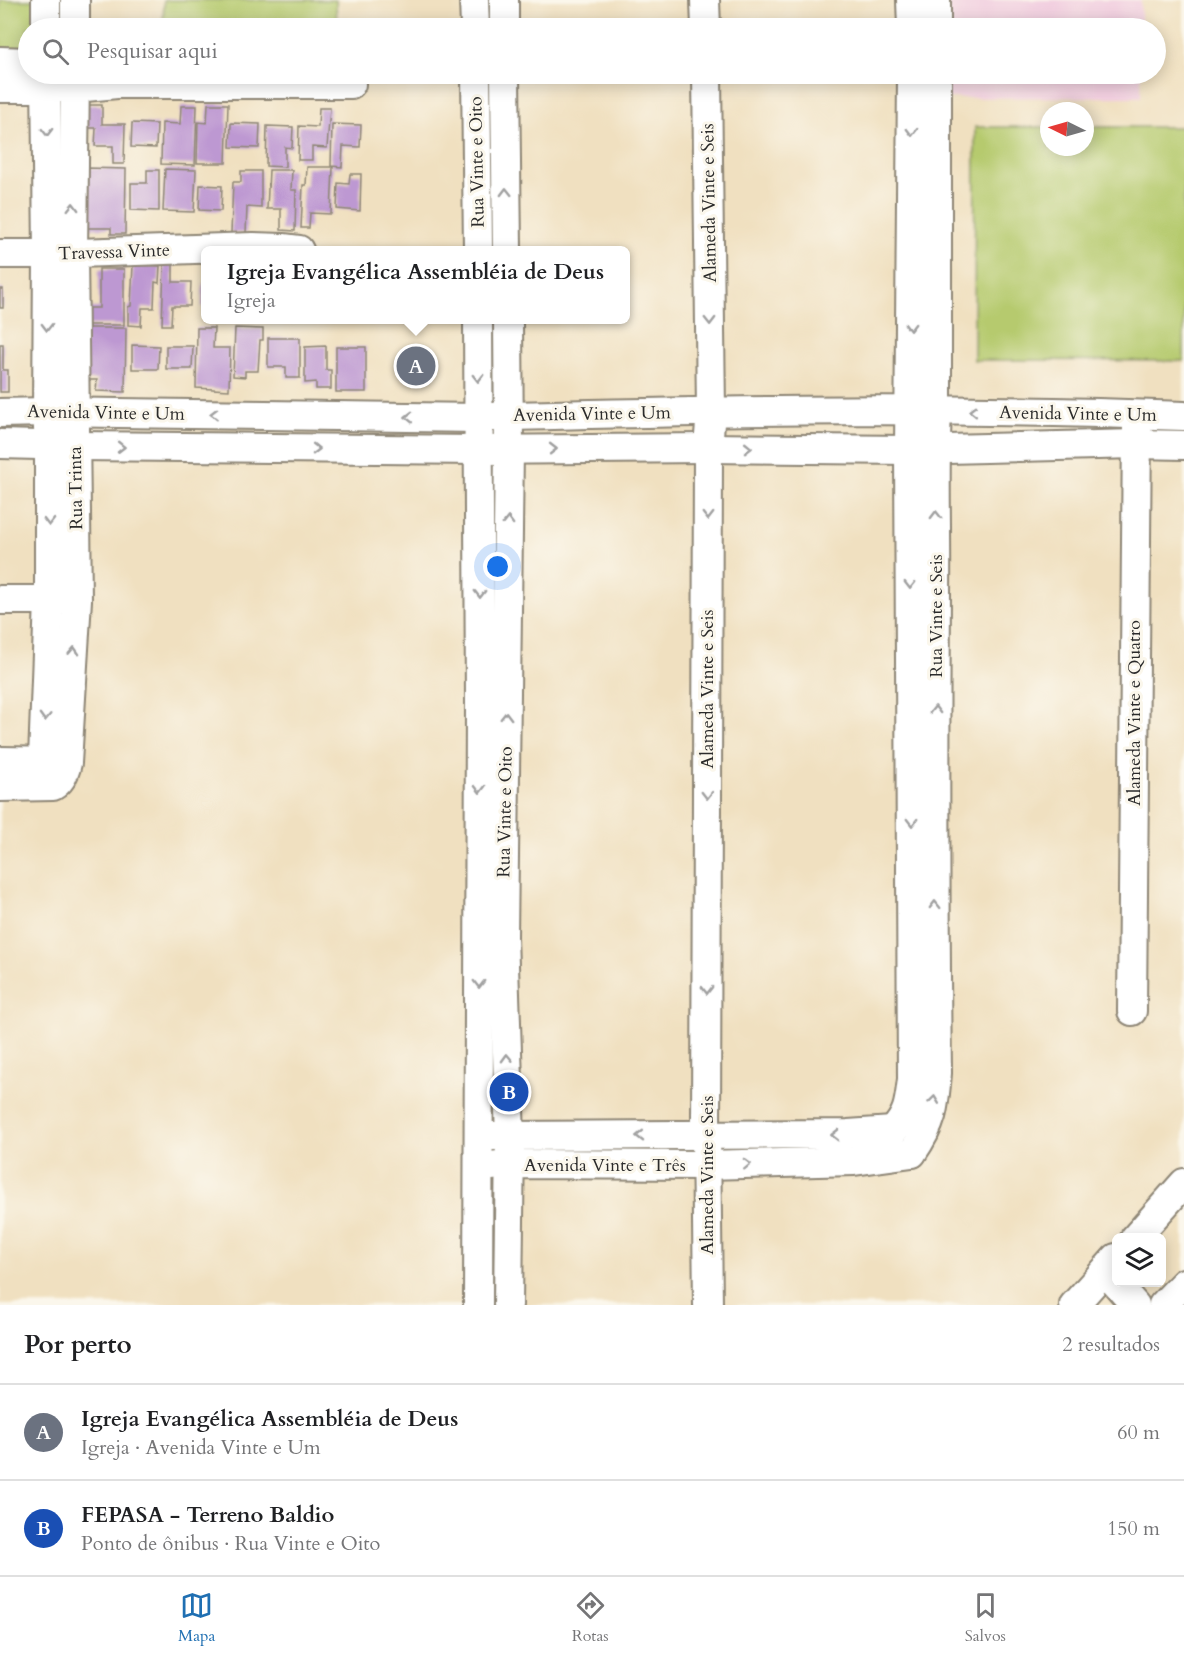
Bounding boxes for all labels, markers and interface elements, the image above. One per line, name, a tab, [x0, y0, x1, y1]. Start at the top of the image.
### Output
search box	[18, 18, 1166, 84]
icon: search	[39, 35, 72, 68]
text: Pesquisar aqui	[87, 36, 218, 66]
street label: Rua Vinte e Oito	[463, 96, 491, 228]
north arrow	[1040, 102, 1094, 156]
street label: Alameda Vinte e Seis	[695, 123, 723, 283]
one-way arrow	[41, 127, 53, 136]
one-way arrow	[906, 127, 918, 136]
one-way arrow	[500, 188, 513, 197]
one-way arrow	[67, 202, 79, 211]
street label: Travessa Vinte	[58, 238, 170, 266]
popup	[201, 246, 630, 324]
text: Igreja Evangélica Assembléia de Deus	[227, 257, 604, 287]
text: Igreja	[227, 287, 276, 314]
one-way arrow	[704, 316, 716, 325]
one-way arrow	[41, 322, 53, 331]
one-way arrow	[904, 322, 916, 331]
pin: A	[396, 344, 436, 388]
one-way arrow	[472, 373, 484, 382]
street label: Avenida Vinte e Um	[27, 399, 186, 427]
street label: Avenida Vinte e Um	[513, 400, 672, 428]
street label: Avenida Vinte e Um	[999, 400, 1158, 428]
one-way arrow	[969, 405, 978, 418]
one-way arrow	[209, 408, 218, 420]
one-way arrow	[404, 411, 413, 423]
one-way arrow	[117, 440, 126, 453]
one-way arrow	[312, 442, 321, 455]
one-way arrow	[744, 442, 753, 455]
one-way arrow	[549, 443, 558, 455]
street label: Rua Trinta	[63, 446, 89, 530]
one-way arrow	[702, 511, 714, 520]
one-way arrow	[930, 511, 942, 520]
one-way arrow	[502, 516, 515, 525]
one-way arrow	[43, 517, 55, 526]
your location	[483, 552, 512, 581]
street label: Rua Vinte e Seis	[924, 554, 949, 678]
one-way arrow	[904, 580, 916, 589]
one-way arrow	[474, 589, 486, 598]
street label: Alameda Vinte e Seis	[695, 609, 720, 769]
street label: Alameda Vinte e Quatro	[1122, 620, 1147, 806]
one-way arrow	[68, 647, 81, 656]
one-way arrow	[929, 706, 941, 715]
one-way arrow	[500, 711, 512, 720]
one-way arrow	[39, 712, 51, 721]
street label: Rua Vinte e Oito	[491, 746, 519, 878]
one-way arrow	[474, 784, 486, 793]
one-way arrow	[701, 790, 713, 799]
one-way arrow	[905, 817, 918, 826]
one-way arrow	[929, 901, 941, 910]
one-way arrow	[473, 979, 485, 988]
one-way arrow	[701, 985, 713, 994]
one-way arrow	[501, 1053, 514, 1062]
pin: B	[490, 1070, 528, 1114]
street label: Alameda Vinte e Seis	[695, 1095, 720, 1255]
one-way arrow	[928, 1096, 940, 1105]
one-way arrow	[831, 1128, 840, 1141]
one-way arrow	[636, 1130, 645, 1142]
street label: Avenida Vinte e Três	[524, 1153, 686, 1178]
one-way arrow	[742, 1157, 751, 1170]
map controls	[1112, 1233, 1166, 1287]
button: layers	[1112, 1233, 1166, 1287]
text: Por perto	[24, 1327, 132, 1362]
text: 2 resultados	[1062, 1331, 1160, 1358]
text: Igreja Evangélica Assembléia de Deus	[81, 1404, 458, 1434]
text: A	[36, 1419, 51, 1446]
text: 60 m	[1117, 1419, 1160, 1446]
text: Igreja · Avenida Vinte e Um	[81, 1434, 321, 1461]
text: FEPASA - Terreno Baldio	[81, 1500, 334, 1530]
text: B	[36, 1515, 51, 1542]
text: 150 m	[1107, 1515, 1160, 1542]
text: Ponto de ônibus · Rua Vinte e Oito	[81, 1530, 380, 1557]
tab: Mapa	[178, 1589, 215, 1647]
tab: Rotas	[572, 1589, 609, 1647]
tab: Salvos	[965, 1589, 1006, 1647]

